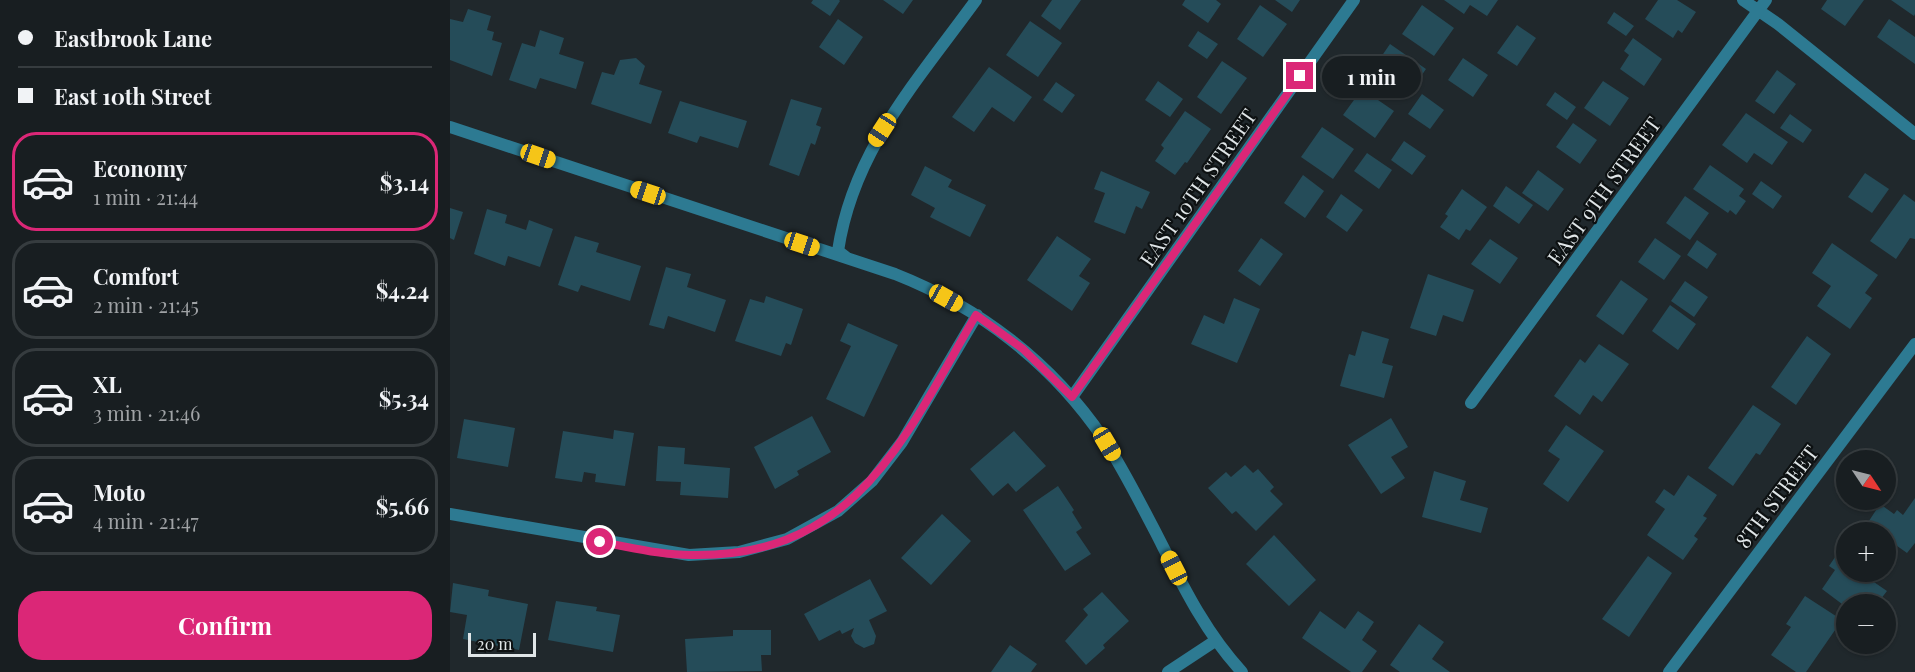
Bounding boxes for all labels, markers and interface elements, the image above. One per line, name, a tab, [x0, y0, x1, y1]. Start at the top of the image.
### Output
text: Eastbrook Lane	[54, 23, 212, 53]
callout: 1 min	[1321, 55, 1420, 97]
route end	[1286, 62, 1313, 89]
text: 1 min	[1347, 63, 1396, 90]
text: East 10th Street	[54, 81, 212, 111]
street label: EAST 10TH STREET	[1132, 103, 1262, 271]
car	[865, 110, 899, 150]
street label: EAST 9TH STREET	[1540, 110, 1666, 270]
car	[518, 142, 558, 170]
text: Economy	[93, 153, 187, 183]
icon: car	[21, 155, 75, 209]
text: $3.14	[380, 167, 429, 197]
car	[628, 179, 668, 207]
text: 1 min · 21:44	[93, 183, 198, 210]
car	[782, 230, 822, 258]
text: Comfort	[93, 261, 179, 291]
icon: car	[21, 263, 75, 317]
text: $4.24	[376, 275, 429, 305]
car	[926, 281, 966, 315]
text: 2 min · 21:45	[93, 291, 199, 318]
text: XL	[93, 369, 122, 399]
icon: car	[21, 371, 75, 425]
text: $5.34	[379, 383, 429, 413]
text: 3 min · 21:46	[93, 399, 200, 426]
car	[1090, 424, 1124, 464]
street label: 8TH STREET	[1728, 439, 1824, 553]
north arrow	[1836, 450, 1896, 510]
map controls	[1836, 450, 1896, 654]
text: Moto	[93, 477, 146, 507]
icon: car	[21, 479, 75, 533]
text: $5.66	[376, 491, 429, 521]
text: 4 min · 21:47	[93, 507, 199, 534]
button: +	[1836, 522, 1896, 582]
route start	[586, 528, 613, 555]
car	[1158, 548, 1190, 588]
button: Confirm	[18, 591, 432, 660]
button: −	[1836, 594, 1896, 654]
scale bar	[468, 630, 536, 658]
text: 20 m	[477, 633, 512, 654]

